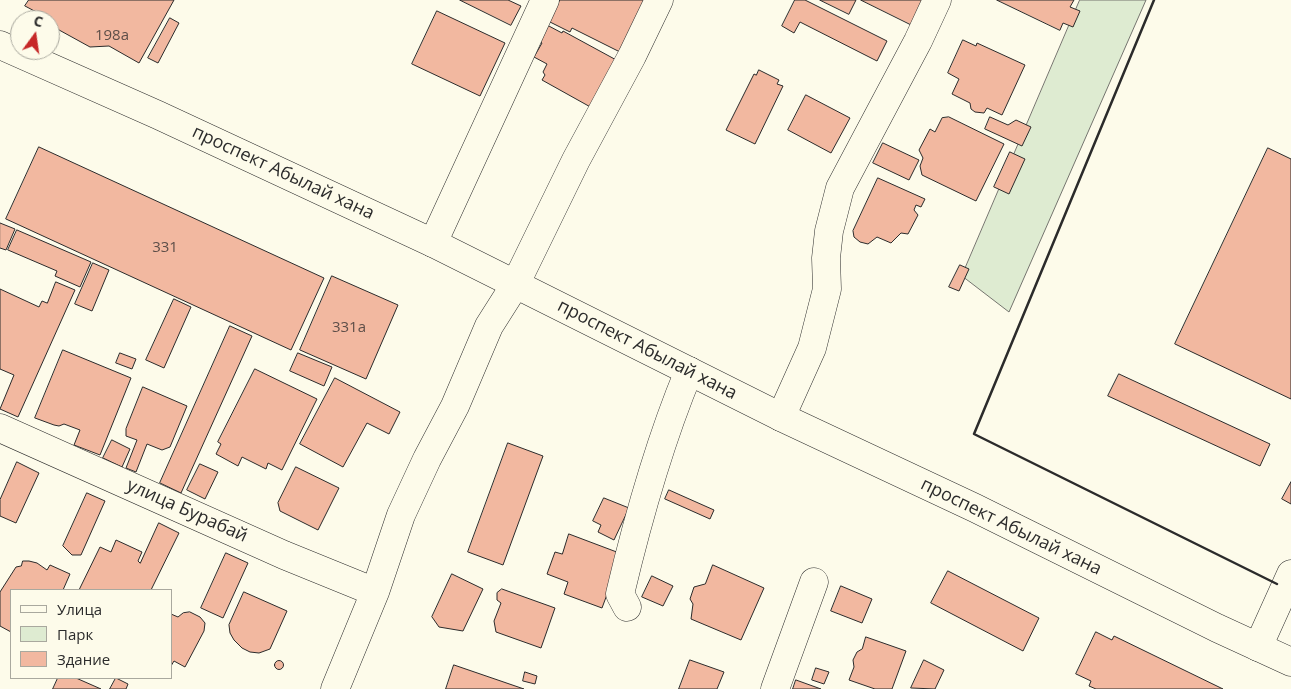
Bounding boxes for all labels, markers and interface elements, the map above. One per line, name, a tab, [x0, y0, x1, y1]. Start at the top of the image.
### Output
north arrow	[10, 10, 60, 60]
text: С	[32, 11, 45, 31]
house number: 198а	[95, 27, 129, 45]
street label: проспект Абылай хана	[188, 121, 378, 225]
house number: 331	[152, 239, 178, 257]
street label: проспект Абылай хана	[554, 295, 740, 405]
house number: 331а	[332, 319, 366, 337]
street label: проспект Абылай хана	[917, 474, 1105, 580]
street label: улица Бурабай	[123, 475, 251, 547]
legend	[10, 589, 172, 679]
text: Улица	[57, 599, 102, 619]
text: Парк	[57, 624, 93, 644]
text: Здание	[57, 649, 110, 669]

